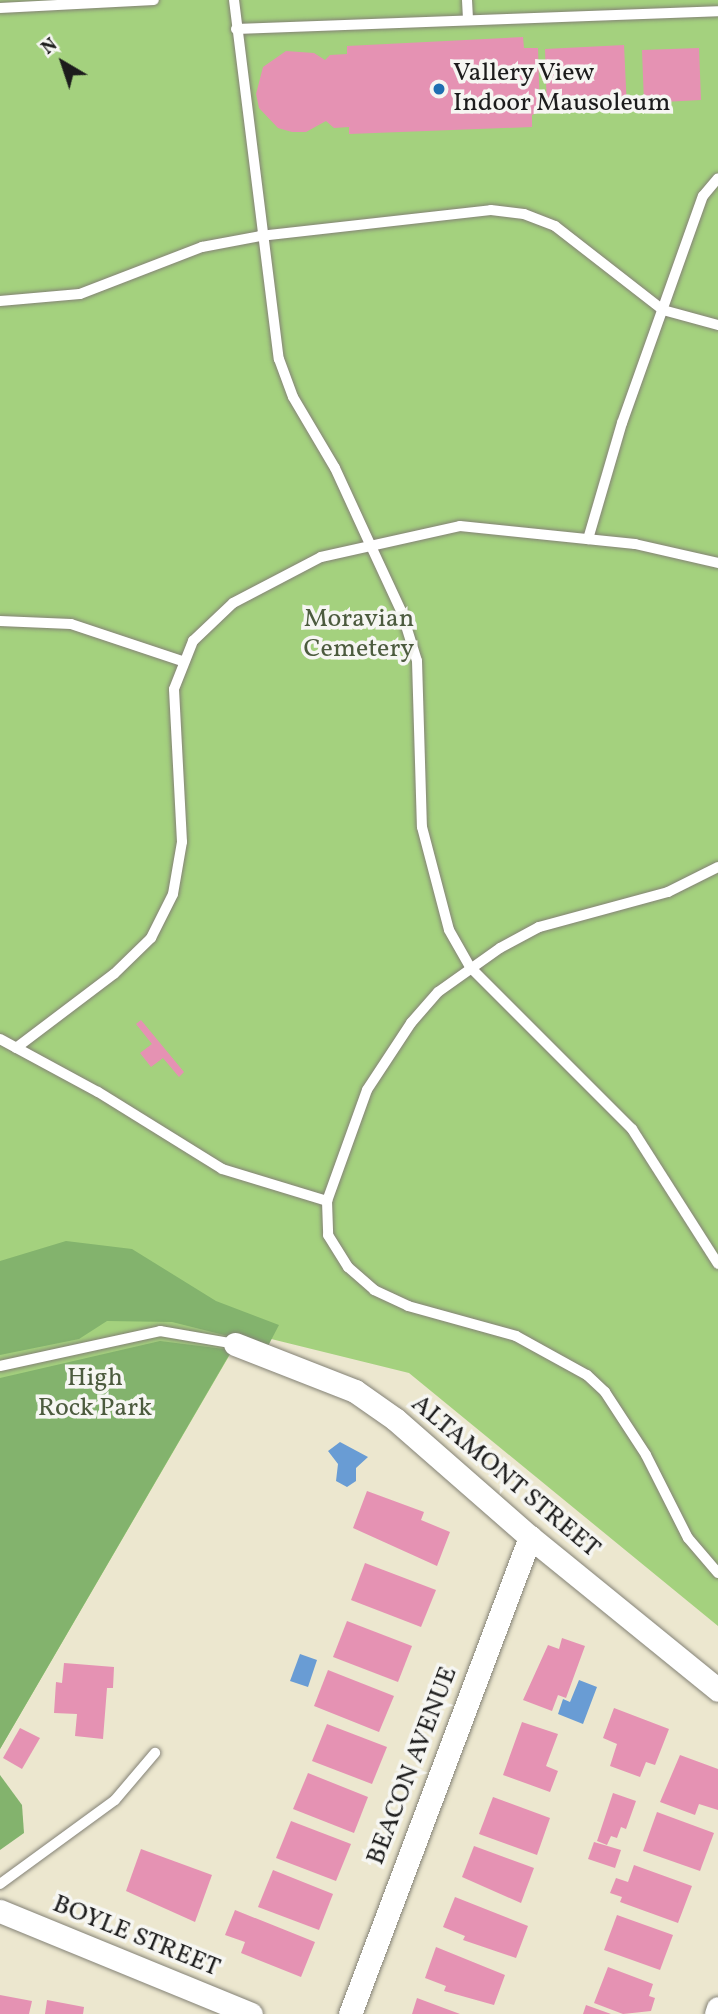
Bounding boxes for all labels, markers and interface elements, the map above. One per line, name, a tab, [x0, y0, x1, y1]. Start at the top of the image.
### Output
north arrow	[28, 28, 98, 98]
text: N	[36, 32, 63, 61]
place label: Vallery View Indoor Mausoleum	[453, 58, 670, 119]
marker: Vallery View Indoor Mausoleum	[431, 81, 447, 97]
park label: Moravian Cemetery	[304, 604, 414, 666]
park label: High Rock Park	[38, 1363, 152, 1424]
street label: ALTAMONT STREET	[404, 1389, 606, 1565]
street label: BEACON AVENUE	[361, 1663, 465, 1869]
street label: BOYLE STREET	[48, 1889, 224, 1985]

